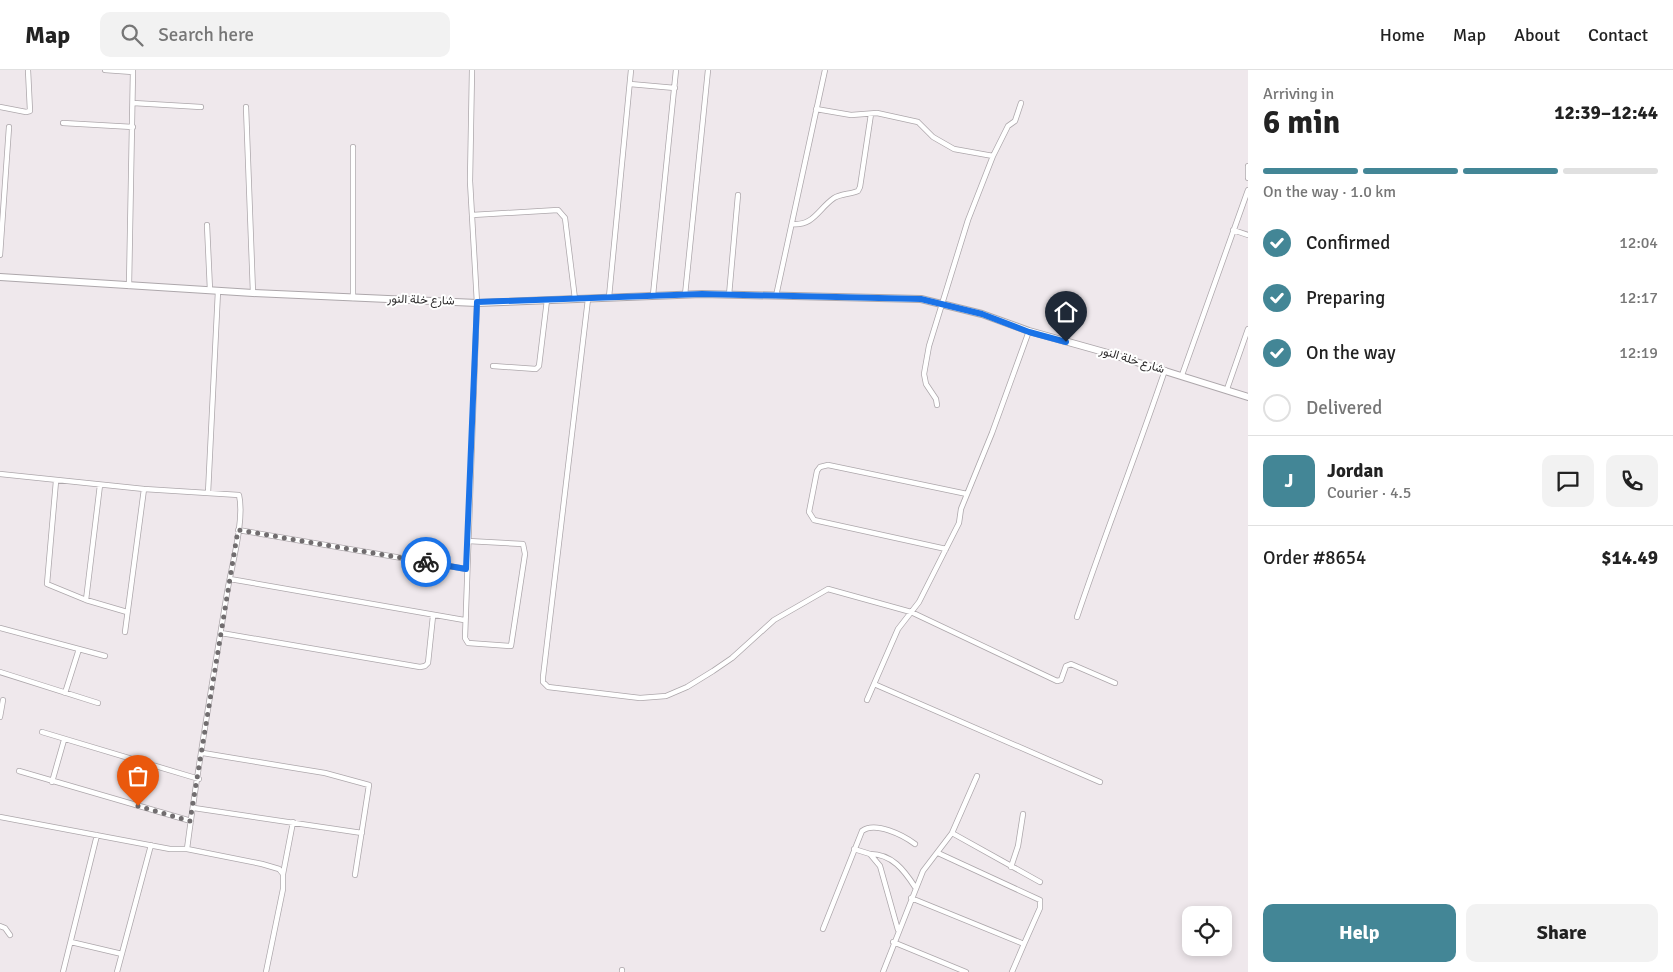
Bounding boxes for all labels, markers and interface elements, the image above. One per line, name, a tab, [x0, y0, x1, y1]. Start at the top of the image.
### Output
search box	[100, 12, 450, 57]
text: Map	[25, 20, 70, 50]
icon: search	[118, 21, 146, 49]
text: Search here	[158, 23, 254, 47]
text: Home	[1380, 24, 1425, 46]
text: Map	[1453, 24, 1486, 46]
text: About	[1514, 24, 1560, 46]
text: Contact	[1588, 24, 1648, 46]
text: Arriving in	[1263, 84, 1334, 104]
text: 12:39–12:44	[1554, 101, 1658, 125]
text: 6 min	[1263, 103, 1340, 142]
text: On the way · 1.0 km	[1263, 182, 1396, 202]
icon: check	[1263, 229, 1291, 257]
text: Confirmed	[1306, 231, 1390, 255]
text: 12:04	[1619, 233, 1658, 253]
icon: check	[1263, 284, 1291, 312]
text: Preparing	[1306, 286, 1385, 310]
text: 12:17	[1619, 288, 1658, 308]
street label: شارع خلة النور	[386, 291, 455, 310]
pin	[1045, 291, 1087, 342]
icon: home	[1052, 298, 1080, 326]
icon: check	[1263, 339, 1291, 367]
text: On the way	[1306, 341, 1396, 365]
street label: شارع خلة النور	[1096, 343, 1166, 378]
text: 12:19	[1619, 343, 1658, 363]
text: Delivered	[1306, 396, 1382, 420]
button: chat	[1542, 455, 1594, 507]
button: phone	[1606, 455, 1658, 507]
text: Jordan	[1327, 459, 1384, 483]
text: J	[1285, 469, 1293, 493]
text: Courier · 4.5	[1327, 483, 1411, 503]
courier	[401, 537, 451, 587]
text: Order #8654	[1263, 546, 1366, 570]
text: $14.49	[1601, 546, 1658, 570]
icon: bike	[412, 548, 440, 576]
pin	[117, 755, 159, 806]
icon: bag	[124, 762, 152, 790]
button: Help	[1263, 904, 1456, 962]
button: Share	[1466, 904, 1658, 962]
map controls	[1182, 906, 1232, 956]
button: locate	[1182, 906, 1232, 956]

